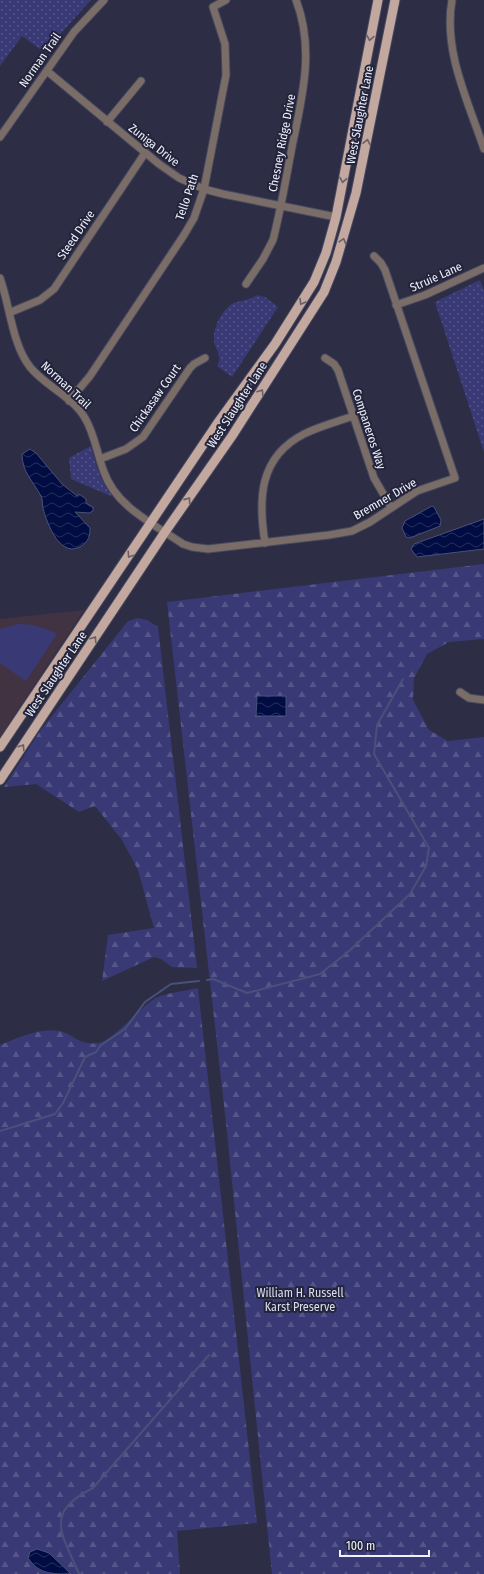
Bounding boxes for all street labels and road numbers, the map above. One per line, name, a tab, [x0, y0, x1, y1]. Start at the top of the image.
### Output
street label: Norman Trail	[16, 30, 64, 90]
street label: West Slaughter Lane	[344, 65, 376, 165]
street label: Chesney Ridge Drive	[266, 93, 298, 193]
street label: Zuniga Drive	[126, 121, 182, 169]
street label: Tello Path	[173, 172, 201, 222]
street label: Steed Drive	[54, 208, 98, 262]
street label: Struie Lane	[408, 259, 464, 295]
street label: Norman Trail	[38, 358, 94, 412]
street label: West Slaughter Lane	[204, 359, 270, 451]
street label: Chickasaw Court	[126, 361, 184, 435]
street label: Companeros Way	[349, 387, 389, 472]
street label: Bremner Drive	[351, 475, 419, 523]
street label: West Slaughter Lane	[22, 629, 90, 719]

